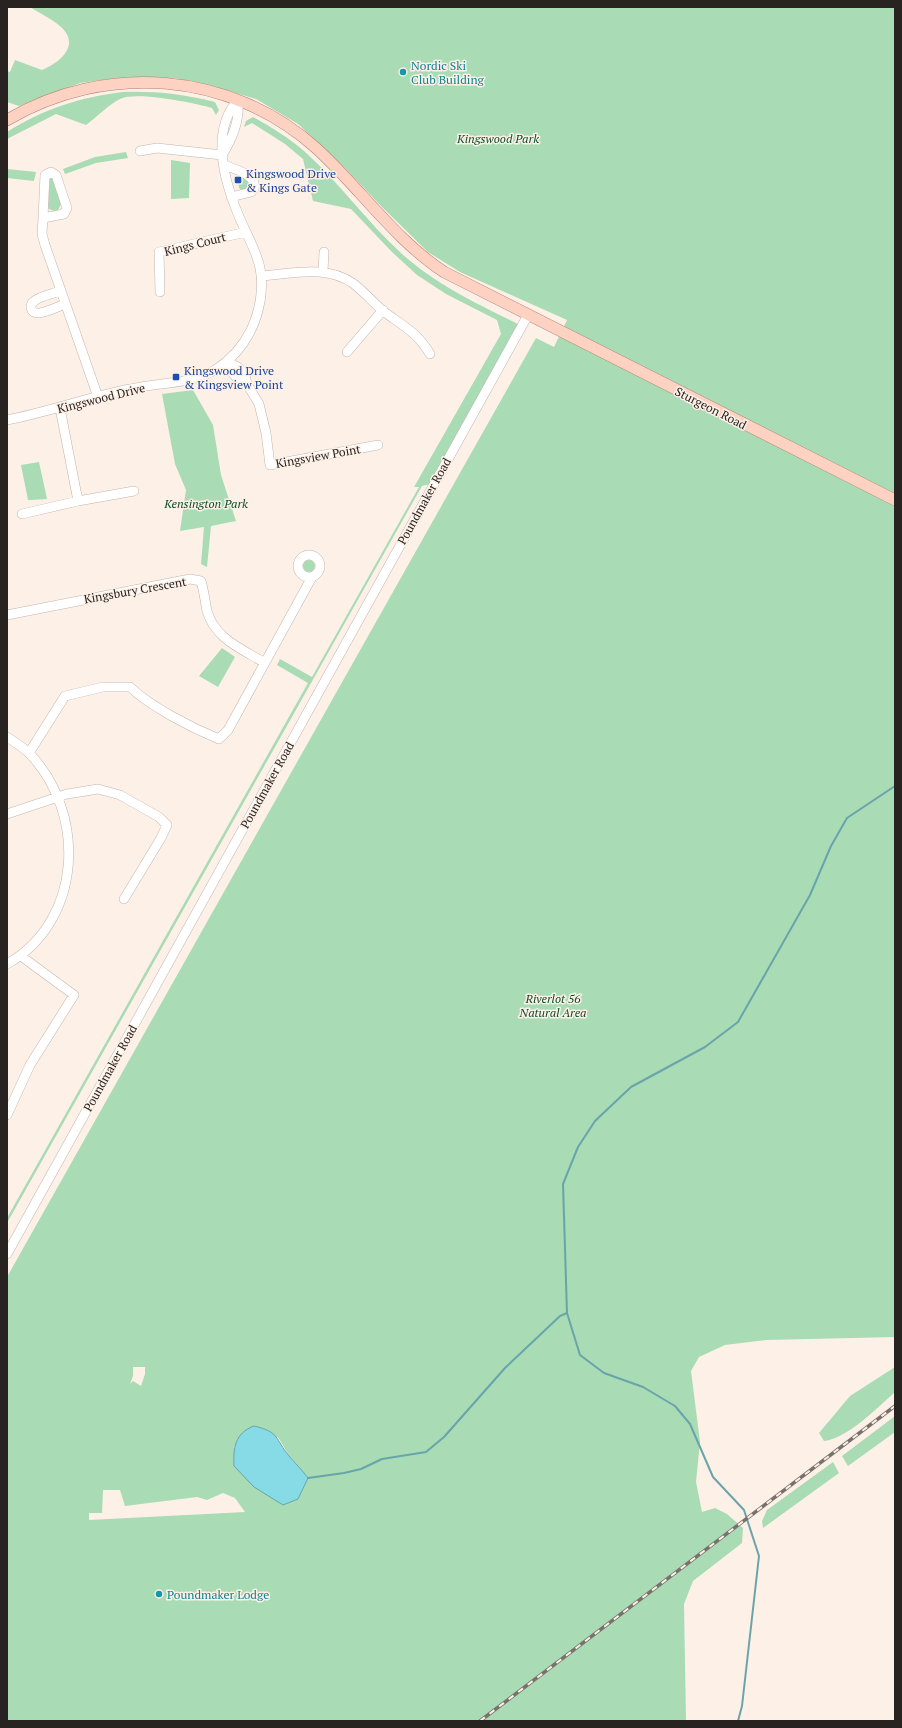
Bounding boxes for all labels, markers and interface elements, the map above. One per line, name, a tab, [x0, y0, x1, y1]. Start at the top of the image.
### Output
place label: Nordic Ski Club Building	[411, 58, 485, 87]
marker: Nordic Ski Club Building	[398, 67, 408, 77]
park label: Kingswood Park	[456, 131, 539, 146]
place label: Kingswood Drive & Kings Gate	[246, 166, 336, 195]
marker: Kingswood Drive & Kings Gate	[233, 175, 243, 185]
street label: Kings Court	[163, 229, 228, 259]
place label: Kingswood Drive & Kingsview Point	[184, 363, 284, 392]
marker: Kingswood Drive & Kingsview Point	[171, 372, 181, 382]
street label: Kingswood Drive	[55, 380, 147, 416]
street label: Sturgeon Road	[673, 384, 750, 433]
street label: Kingsview Point	[274, 441, 362, 471]
street label: Poundmaker Road	[394, 455, 454, 547]
park label: Kensington Park	[163, 496, 248, 511]
street label: Kingsbury Crescent	[83, 574, 188, 606]
street label: Poundmaker Road	[237, 739, 297, 831]
park label: Riverlot 56 Natural Area	[518, 991, 587, 1020]
street label: Poundmaker Road	[80, 1022, 140, 1114]
place label: Poundmaker Lodge	[167, 1587, 269, 1602]
marker: Poundmaker Lodge	[154, 1589, 164, 1599]

